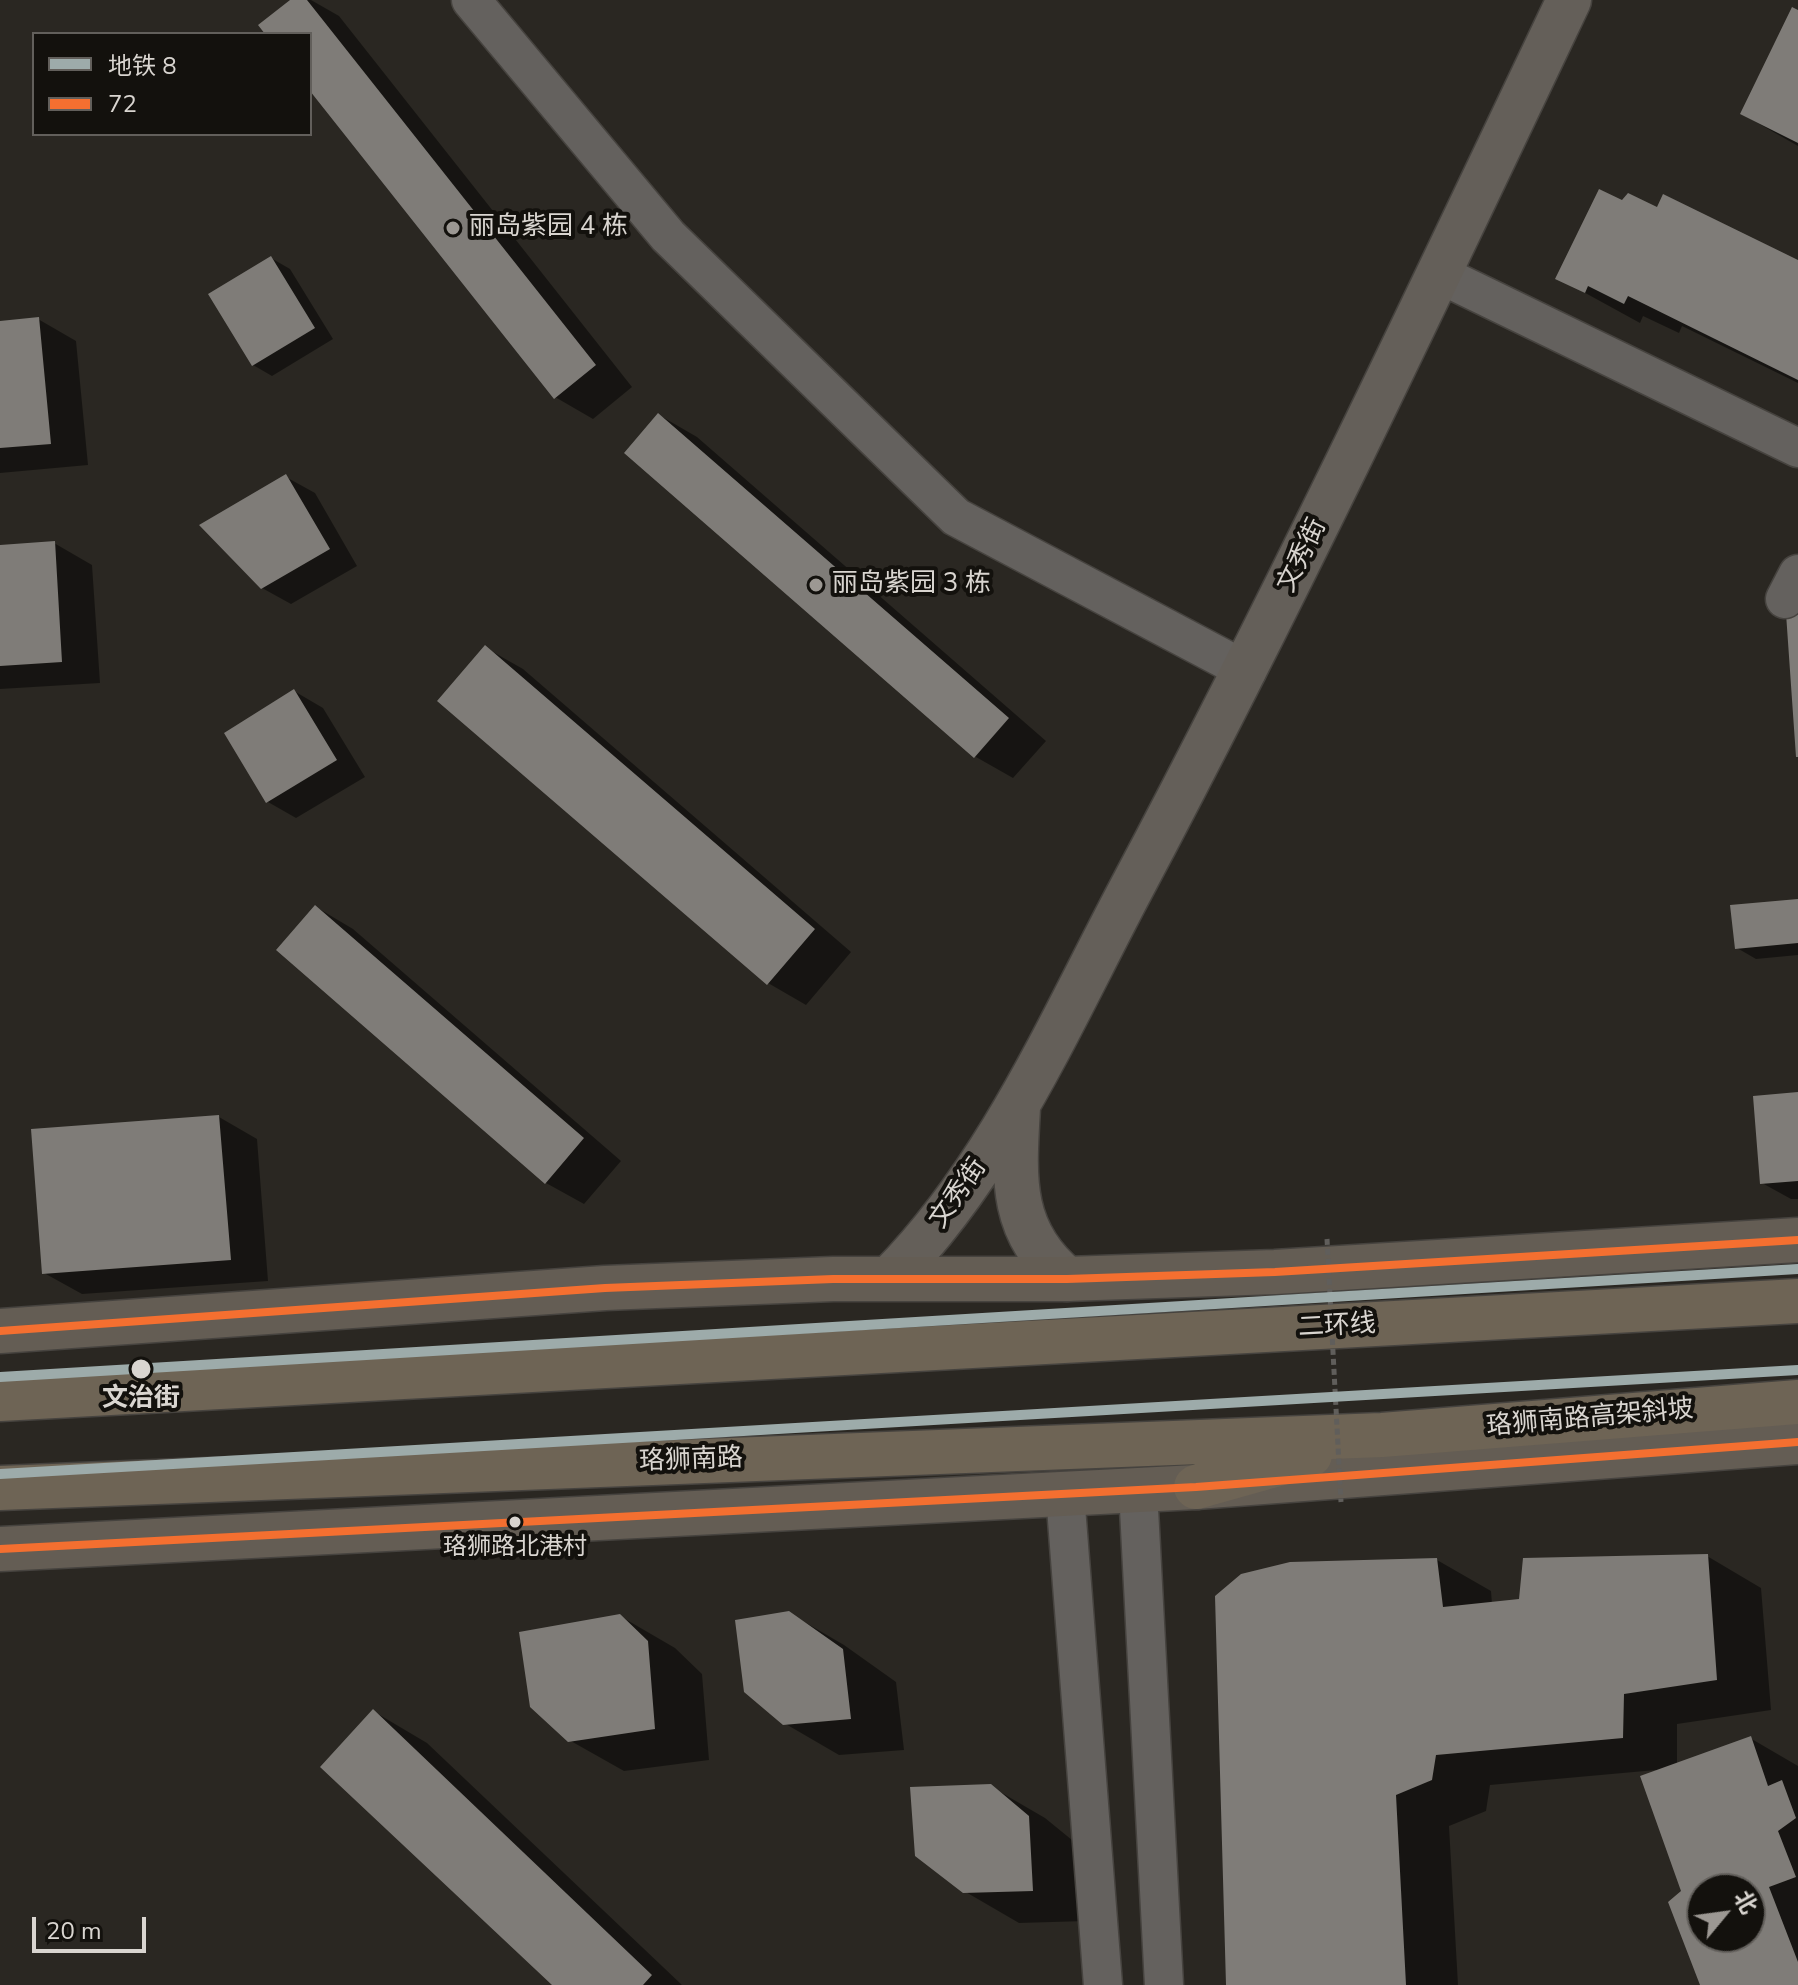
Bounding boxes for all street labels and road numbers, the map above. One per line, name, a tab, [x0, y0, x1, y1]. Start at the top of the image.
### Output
street label: 文秀街	[1272, 514, 1334, 598]
street label: 文秀街	[924, 1153, 994, 1235]
street label: 二环线	[1297, 1309, 1377, 1345]
street label: 珞狮南路高架斜坡	[1485, 1394, 1695, 1444]
street label: 珞狮南路	[638, 1444, 744, 1478]

